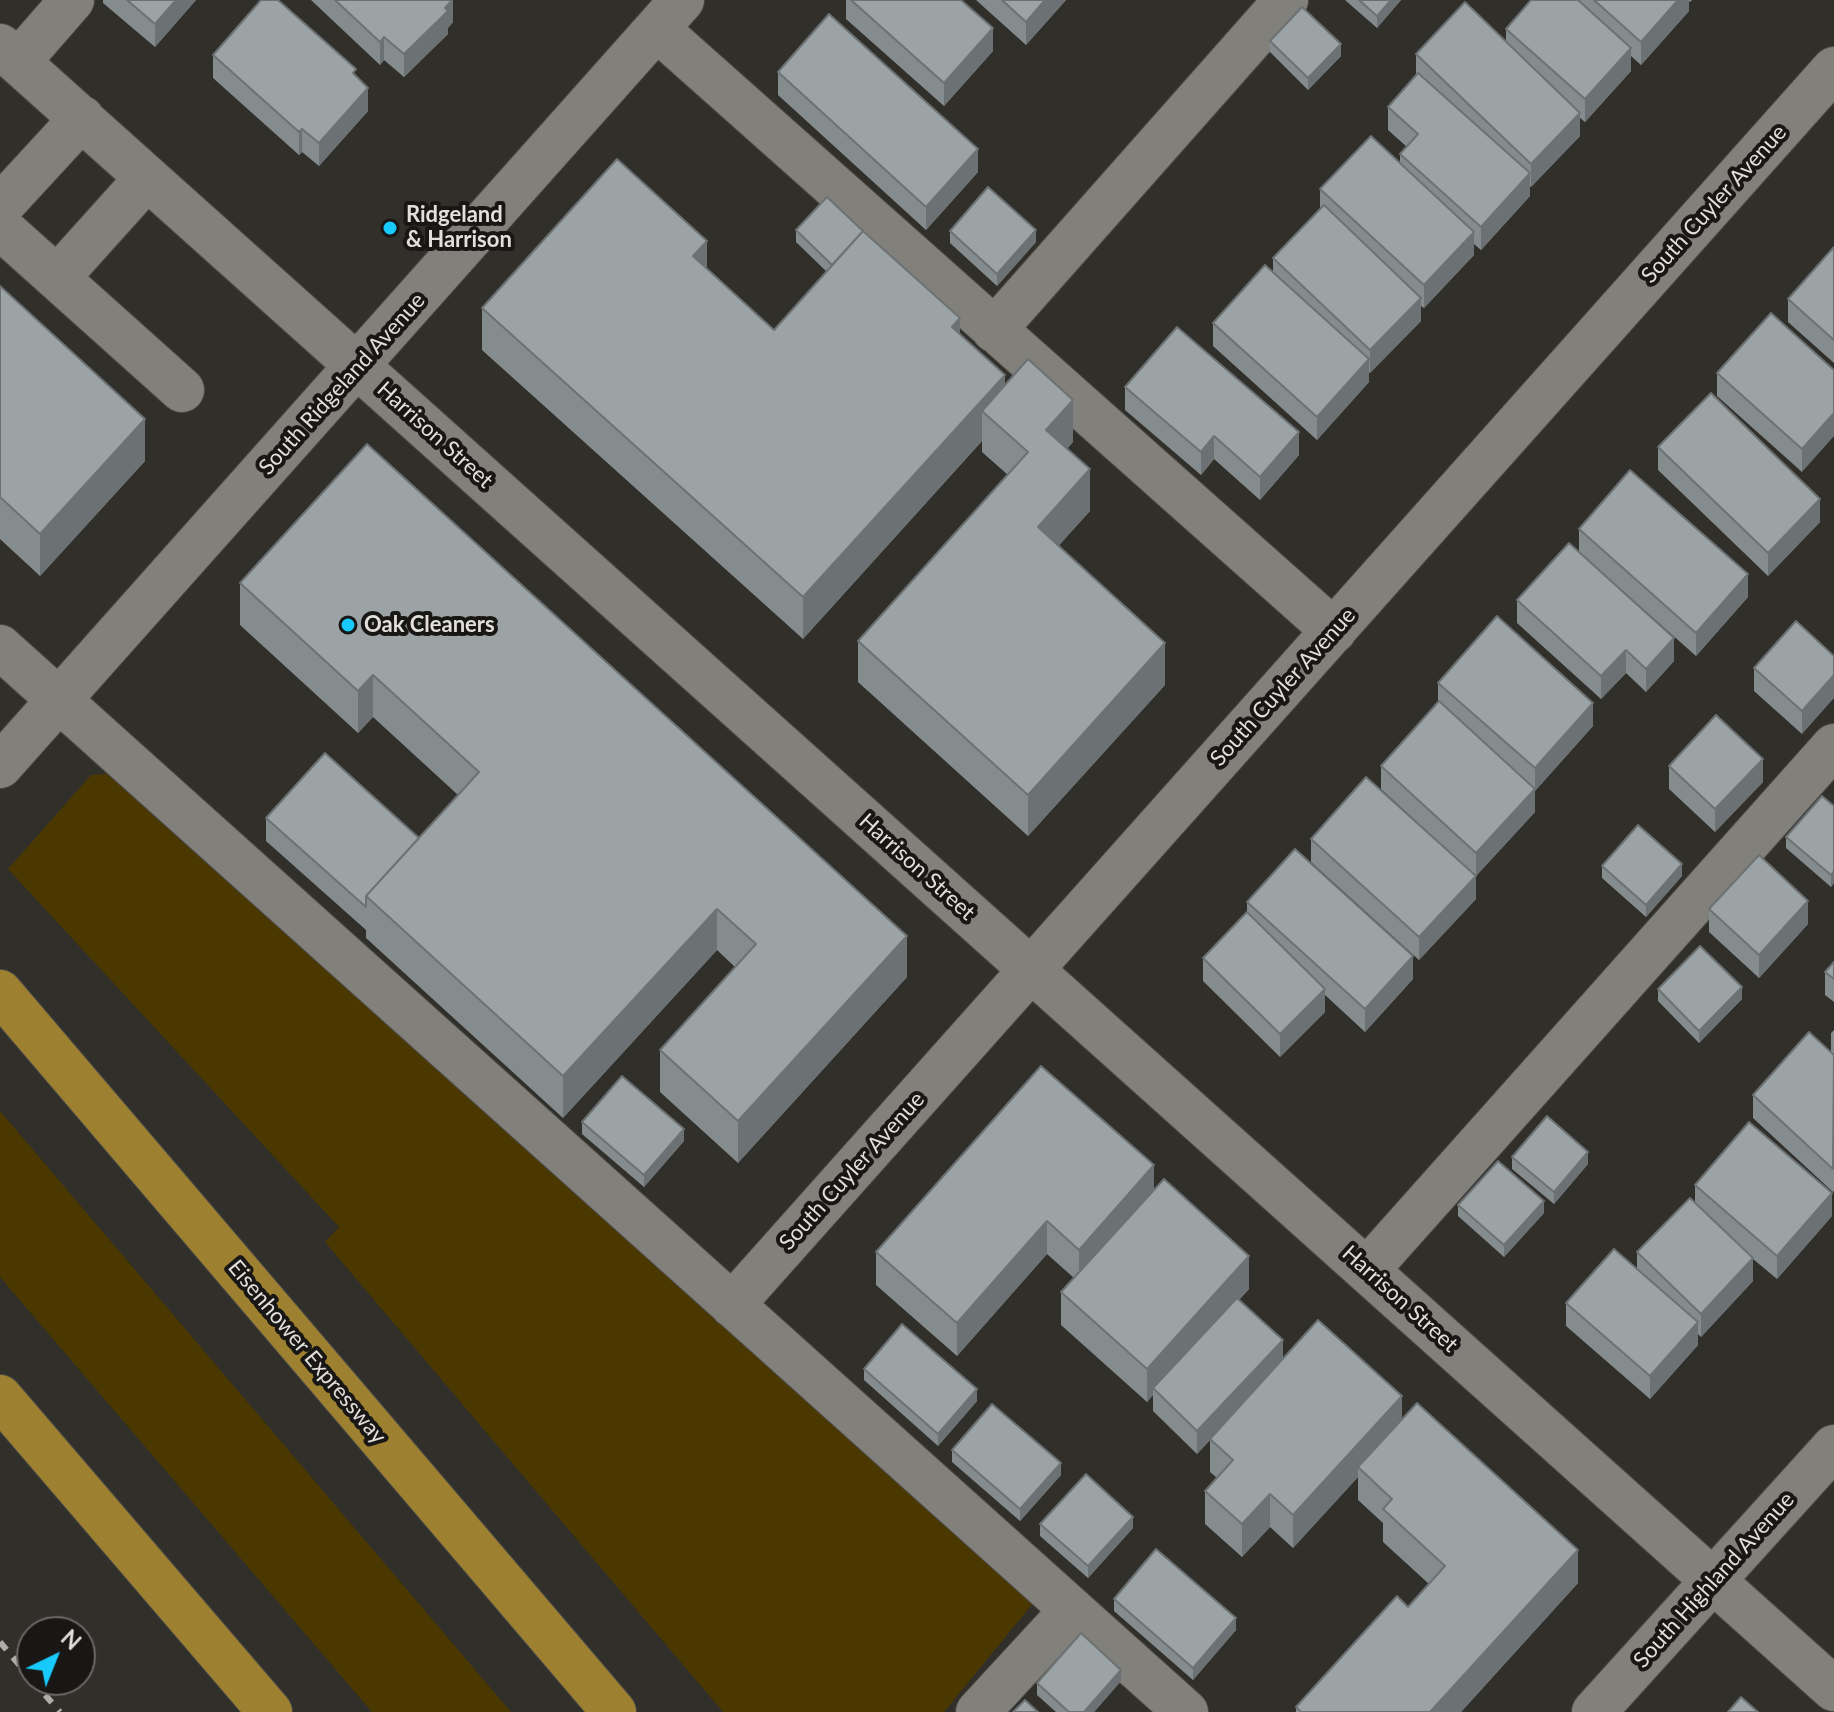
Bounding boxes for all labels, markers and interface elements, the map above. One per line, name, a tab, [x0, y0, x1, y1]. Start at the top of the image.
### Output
street label: South Cuyler Avenue	[1636, 119, 1792, 289]
place label: Ridgeland & Harrison	[406, 202, 512, 254]
marker: Ridgeland & Harrison	[381, 219, 399, 237]
street label: South Ridgeland Avenue	[253, 288, 431, 480]
street label: Harrison Street	[372, 376, 498, 494]
street label: South Cuyler Avenue	[1205, 602, 1361, 772]
place label: Oak Cleaners	[364, 612, 495, 638]
marker: Oak Cleaners	[339, 616, 357, 634]
street label: Harrison Street	[854, 808, 980, 926]
street label: South Cuyler Avenue	[774, 1086, 930, 1256]
street label: Harrison Street	[1337, 1240, 1463, 1358]
street label: Eisenhower Expressway	[222, 1255, 392, 1449]
street label: South Highland Avenue	[1628, 1487, 1800, 1673]
north arrow	[16, 1616, 96, 1696]
text: N	[56, 1624, 87, 1655]

